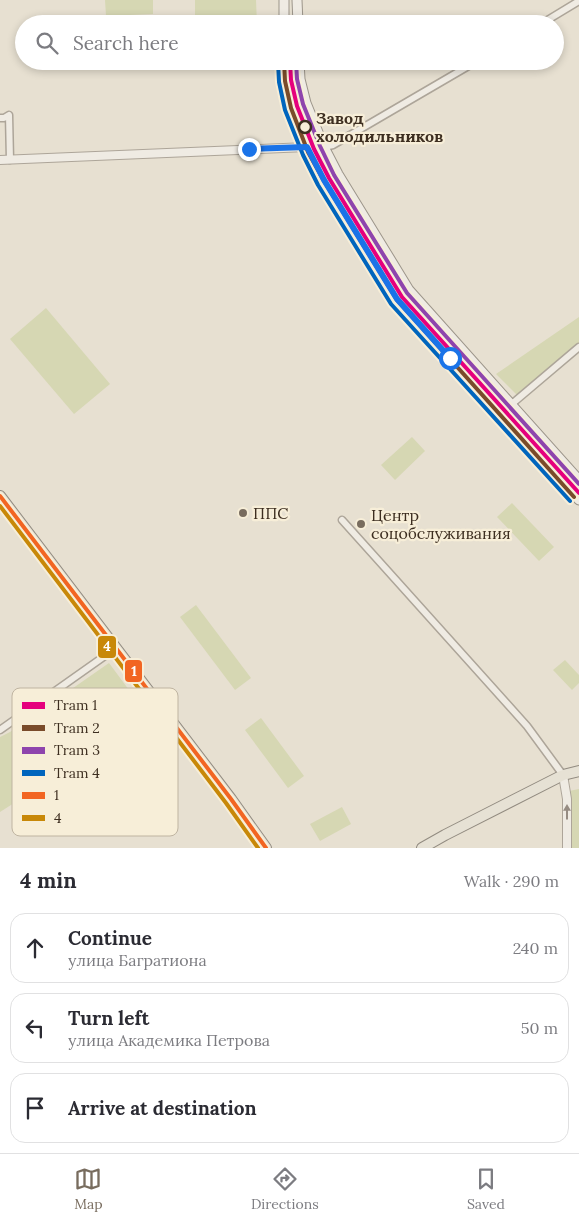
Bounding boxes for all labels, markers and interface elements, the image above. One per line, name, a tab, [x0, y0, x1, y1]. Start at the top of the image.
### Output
search box	[15, 15, 564, 70]
icon: search	[33, 29, 61, 57]
text: Search here	[73, 31, 179, 55]
place label: Завод холодильников	[316, 108, 443, 146]
marker: Завод холодильников	[298, 120, 312, 134]
route end	[238, 138, 261, 161]
route start	[439, 347, 462, 370]
place label: ППС	[253, 503, 288, 523]
place label: Центр соцобслуживания	[371, 505, 511, 543]
marker: ППС	[237, 507, 249, 519]
marker: Центр соцобслуживания	[355, 518, 367, 530]
line badge: 4	[97, 635, 117, 659]
text: 4	[103, 637, 111, 655]
line badge: 1	[124, 659, 143, 683]
text: 1	[131, 662, 137, 680]
legend	[12, 688, 178, 836]
text: Tram 1	[54, 696, 97, 714]
text: Tram 2	[54, 719, 100, 737]
text: Tram 3	[54, 741, 100, 759]
text: Tram 4	[54, 764, 100, 782]
text: 1	[54, 786, 59, 804]
one-way arrow	[563, 803, 571, 819]
text: 4	[54, 809, 62, 827]
text: 4 min	[20, 867, 77, 894]
text: Walk · 290 m	[464, 871, 559, 891]
text: Continue	[68, 926, 152, 950]
icon: ahead	[21, 934, 49, 962]
text: 240 m	[513, 938, 558, 958]
text: улица Багратиона	[68, 950, 207, 970]
text: Turn left	[68, 1006, 149, 1030]
icon: left	[21, 1014, 49, 1042]
text: 50 m	[521, 1018, 558, 1038]
text: улица Академика Петрова	[68, 1030, 270, 1050]
icon: arrive	[21, 1094, 49, 1122]
text: Arrive at destination	[68, 1096, 257, 1120]
tab: Map	[74, 1165, 103, 1213]
tab: Directions	[251, 1165, 319, 1213]
tab: Saved	[467, 1165, 505, 1213]

